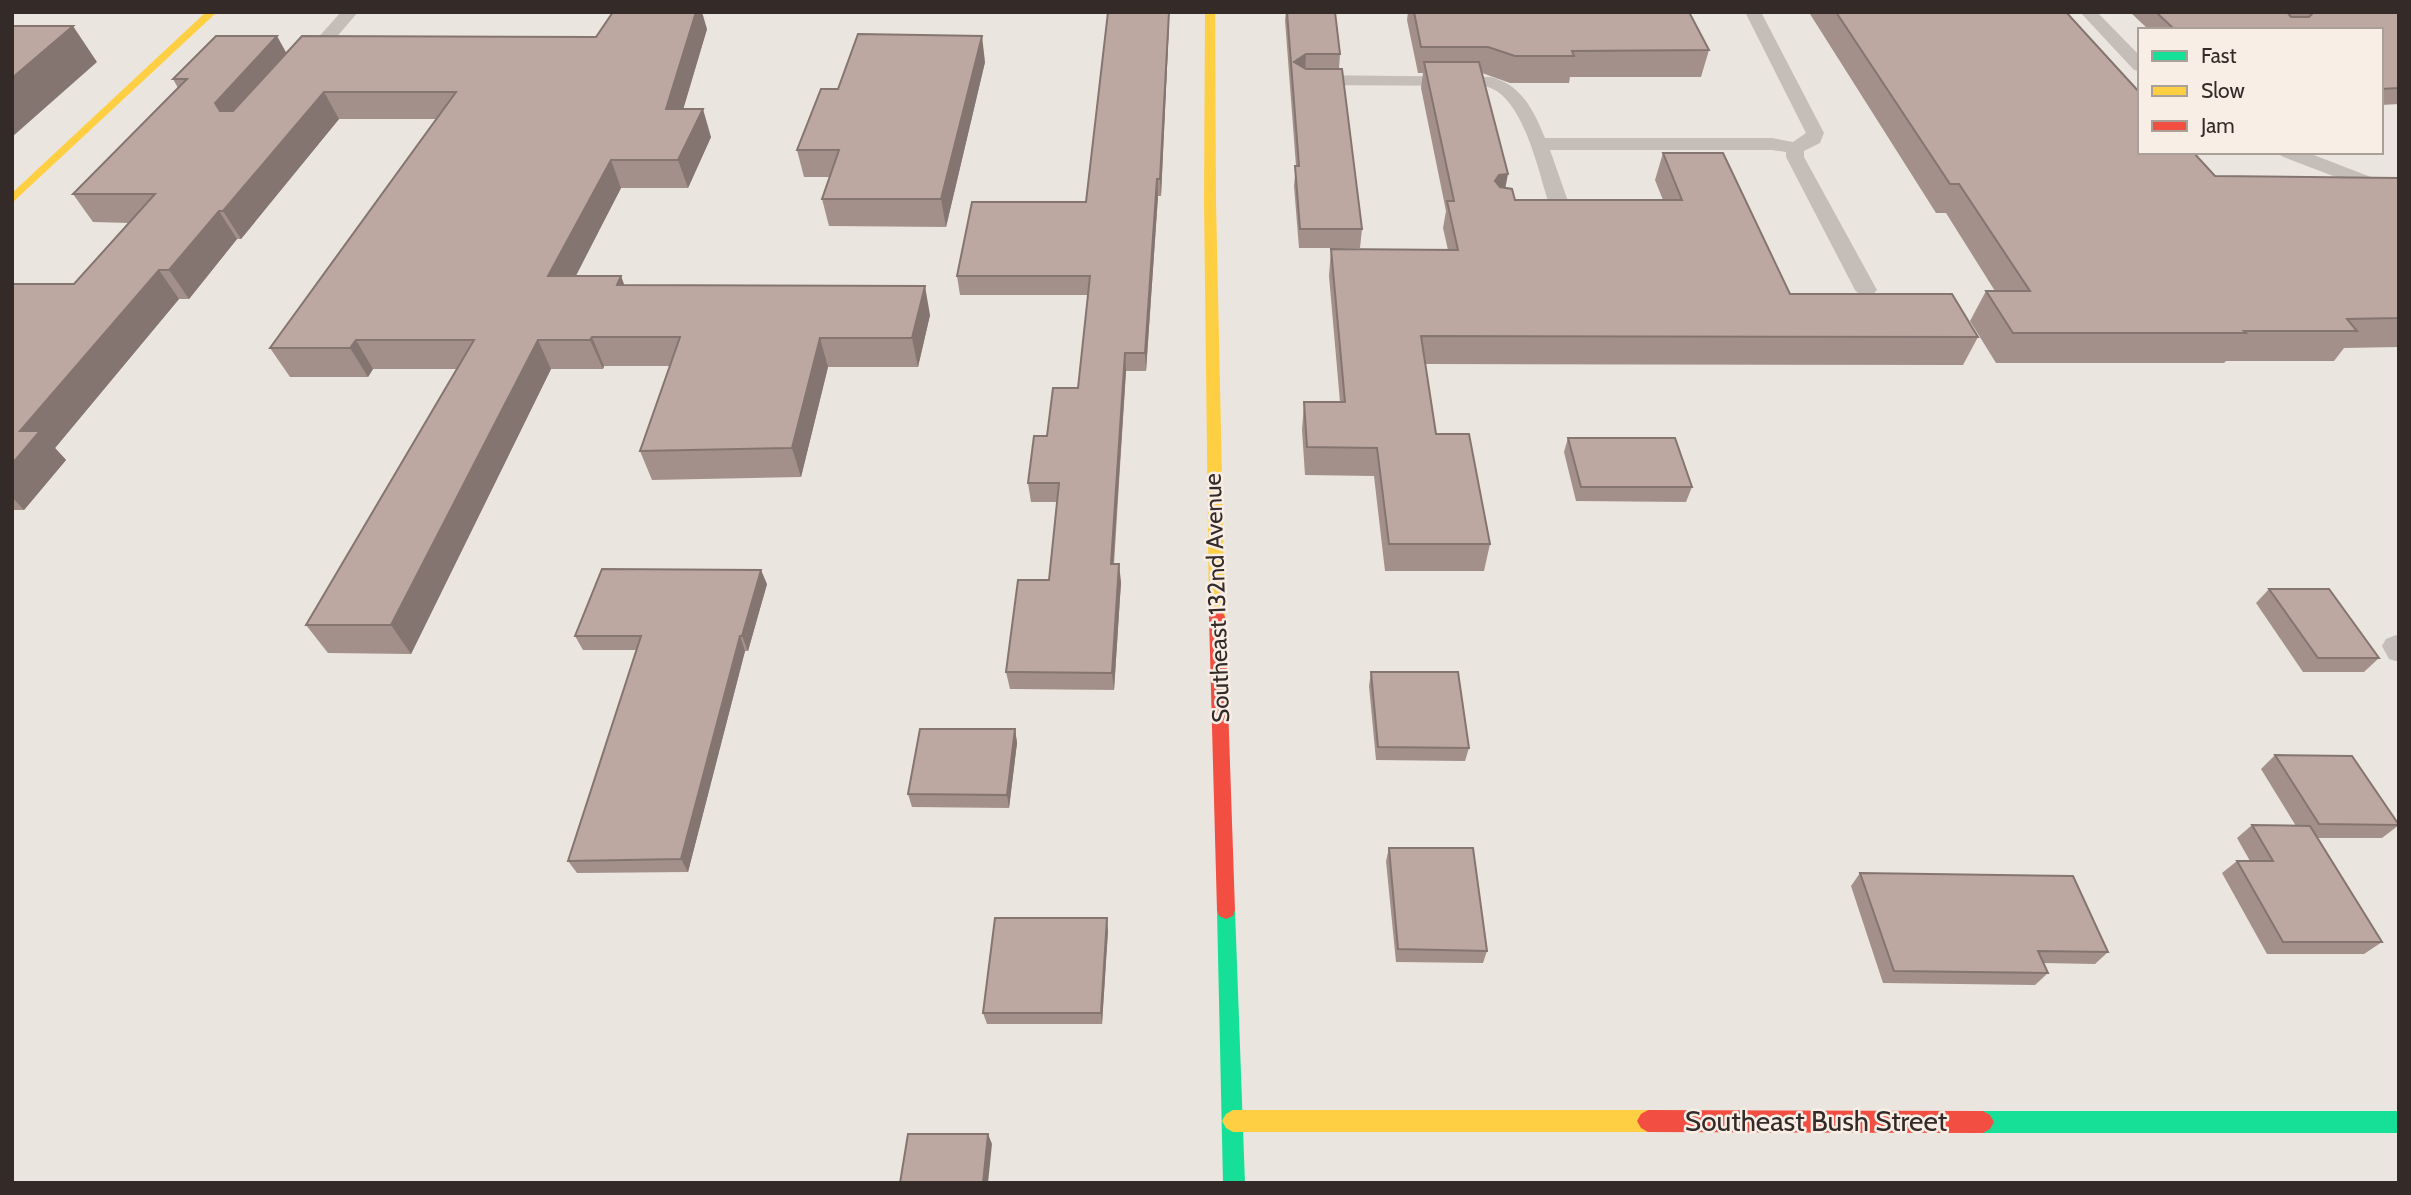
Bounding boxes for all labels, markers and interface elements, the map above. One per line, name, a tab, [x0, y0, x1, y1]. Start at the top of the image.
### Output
legend	[2138, 28, 2383, 154]
text: Fast	[2201, 43, 2237, 68]
text: Slow	[2201, 78, 2245, 103]
text: Jam	[2200, 113, 2235, 138]
street label: Southeast 132nd Avenue	[1198, 473, 1235, 723]
street label: Southeast Bush Street	[1685, 1104, 1947, 1138]

